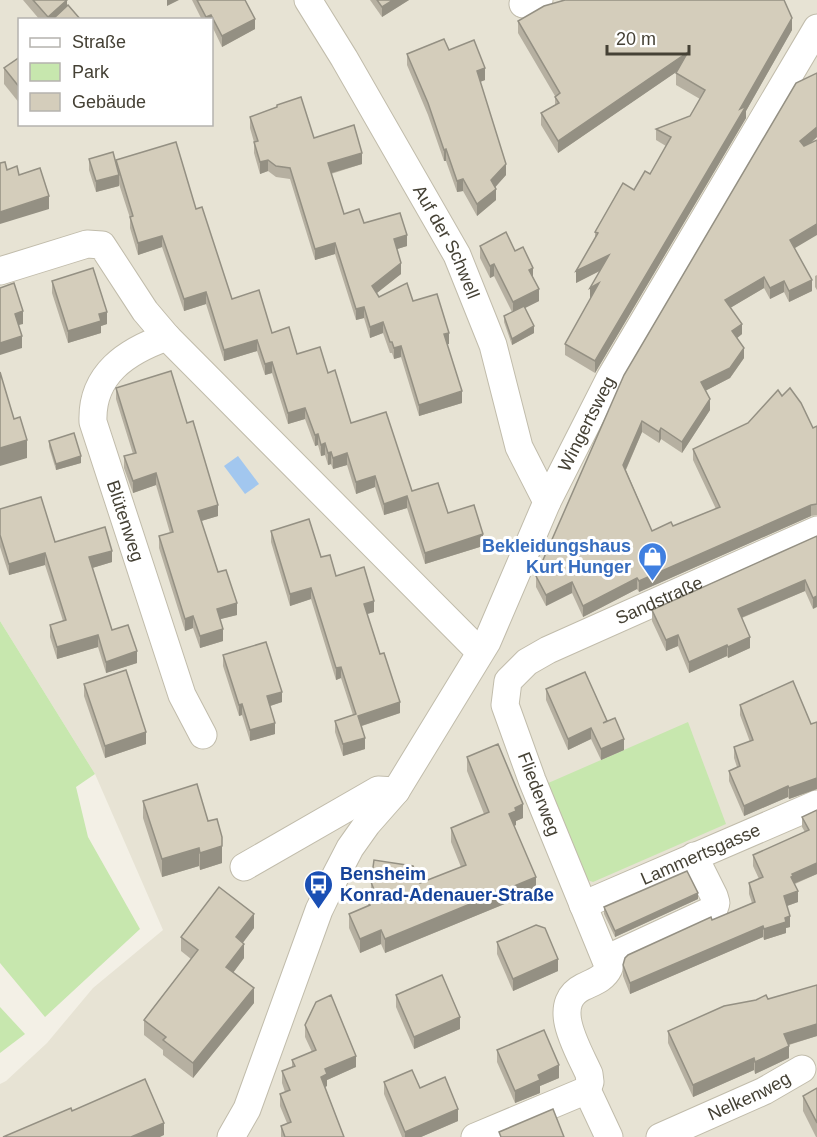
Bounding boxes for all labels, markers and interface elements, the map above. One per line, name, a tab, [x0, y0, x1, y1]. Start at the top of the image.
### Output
legend	[18, 18, 213, 126]
scale bar	[607, 18, 690, 56]
text: 20 m	[616, 29, 656, 49]
text: Straße	[72, 32, 126, 52]
text: Park	[72, 62, 110, 82]
text: Gebäude	[72, 92, 146, 112]
street label: Auf der Schwell	[409, 182, 483, 302]
street label: Wingertsweg	[554, 373, 619, 475]
street label: Blütenweg	[103, 478, 148, 564]
place label: Bekleidungshaus Kurt Hunger	[482, 536, 631, 577]
shop icon: Bekleidungshaus Kurt Hunger	[636, 540, 668, 582]
street label: Sandstraße	[613, 572, 706, 629]
street label: Fliederweg	[514, 749, 564, 839]
street label: Lammertsgasse	[638, 820, 763, 889]
place label: Bensheim Konrad-Adenauer-Straße	[340, 864, 554, 905]
bus stop icon: Bensheim Konrad-Adenauer-Straße	[303, 868, 335, 910]
street label: Nelkenweg	[705, 1068, 794, 1125]

